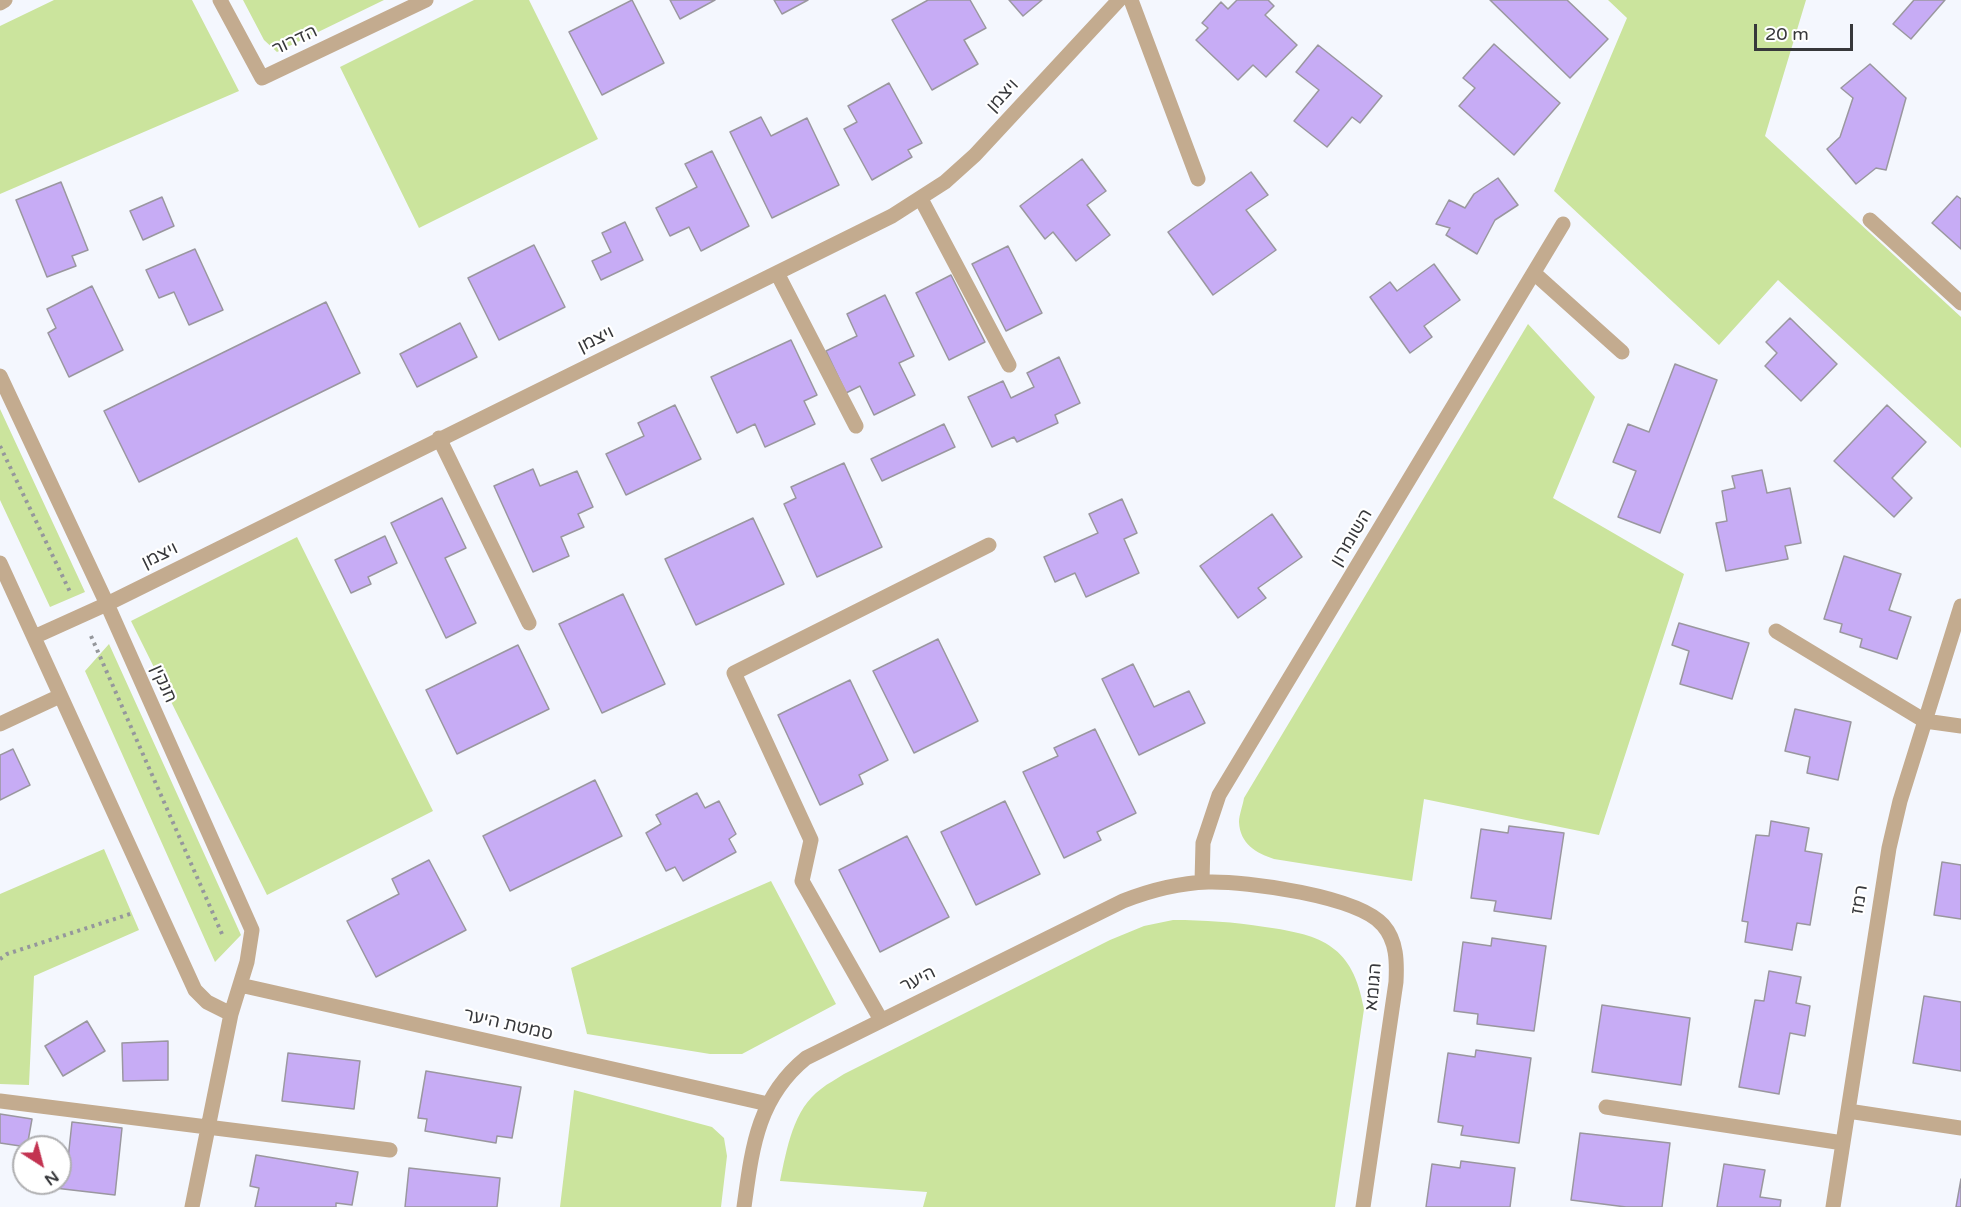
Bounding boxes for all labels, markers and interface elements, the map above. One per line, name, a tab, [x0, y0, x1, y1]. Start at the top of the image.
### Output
scale bar	[1757, 12, 1856, 50]
street label: הדרור	[269, 21, 321, 61]
text: 20 m	[1765, 23, 1809, 45]
street label: ויצמן	[982, 75, 1024, 117]
street label: ויצמן	[574, 322, 618, 358]
street label: השומרון	[1327, 505, 1377, 571]
street label: ויצמן	[138, 538, 182, 574]
street label: חנקין	[145, 662, 181, 706]
street label: רמז	[1847, 883, 1873, 917]
street label: היער	[897, 962, 939, 998]
street label: הגומא	[1361, 962, 1387, 1012]
street label: סמטת היער	[461, 1004, 555, 1046]
north arrow	[12, 1135, 72, 1195]
text: N	[40, 1166, 62, 1190]

